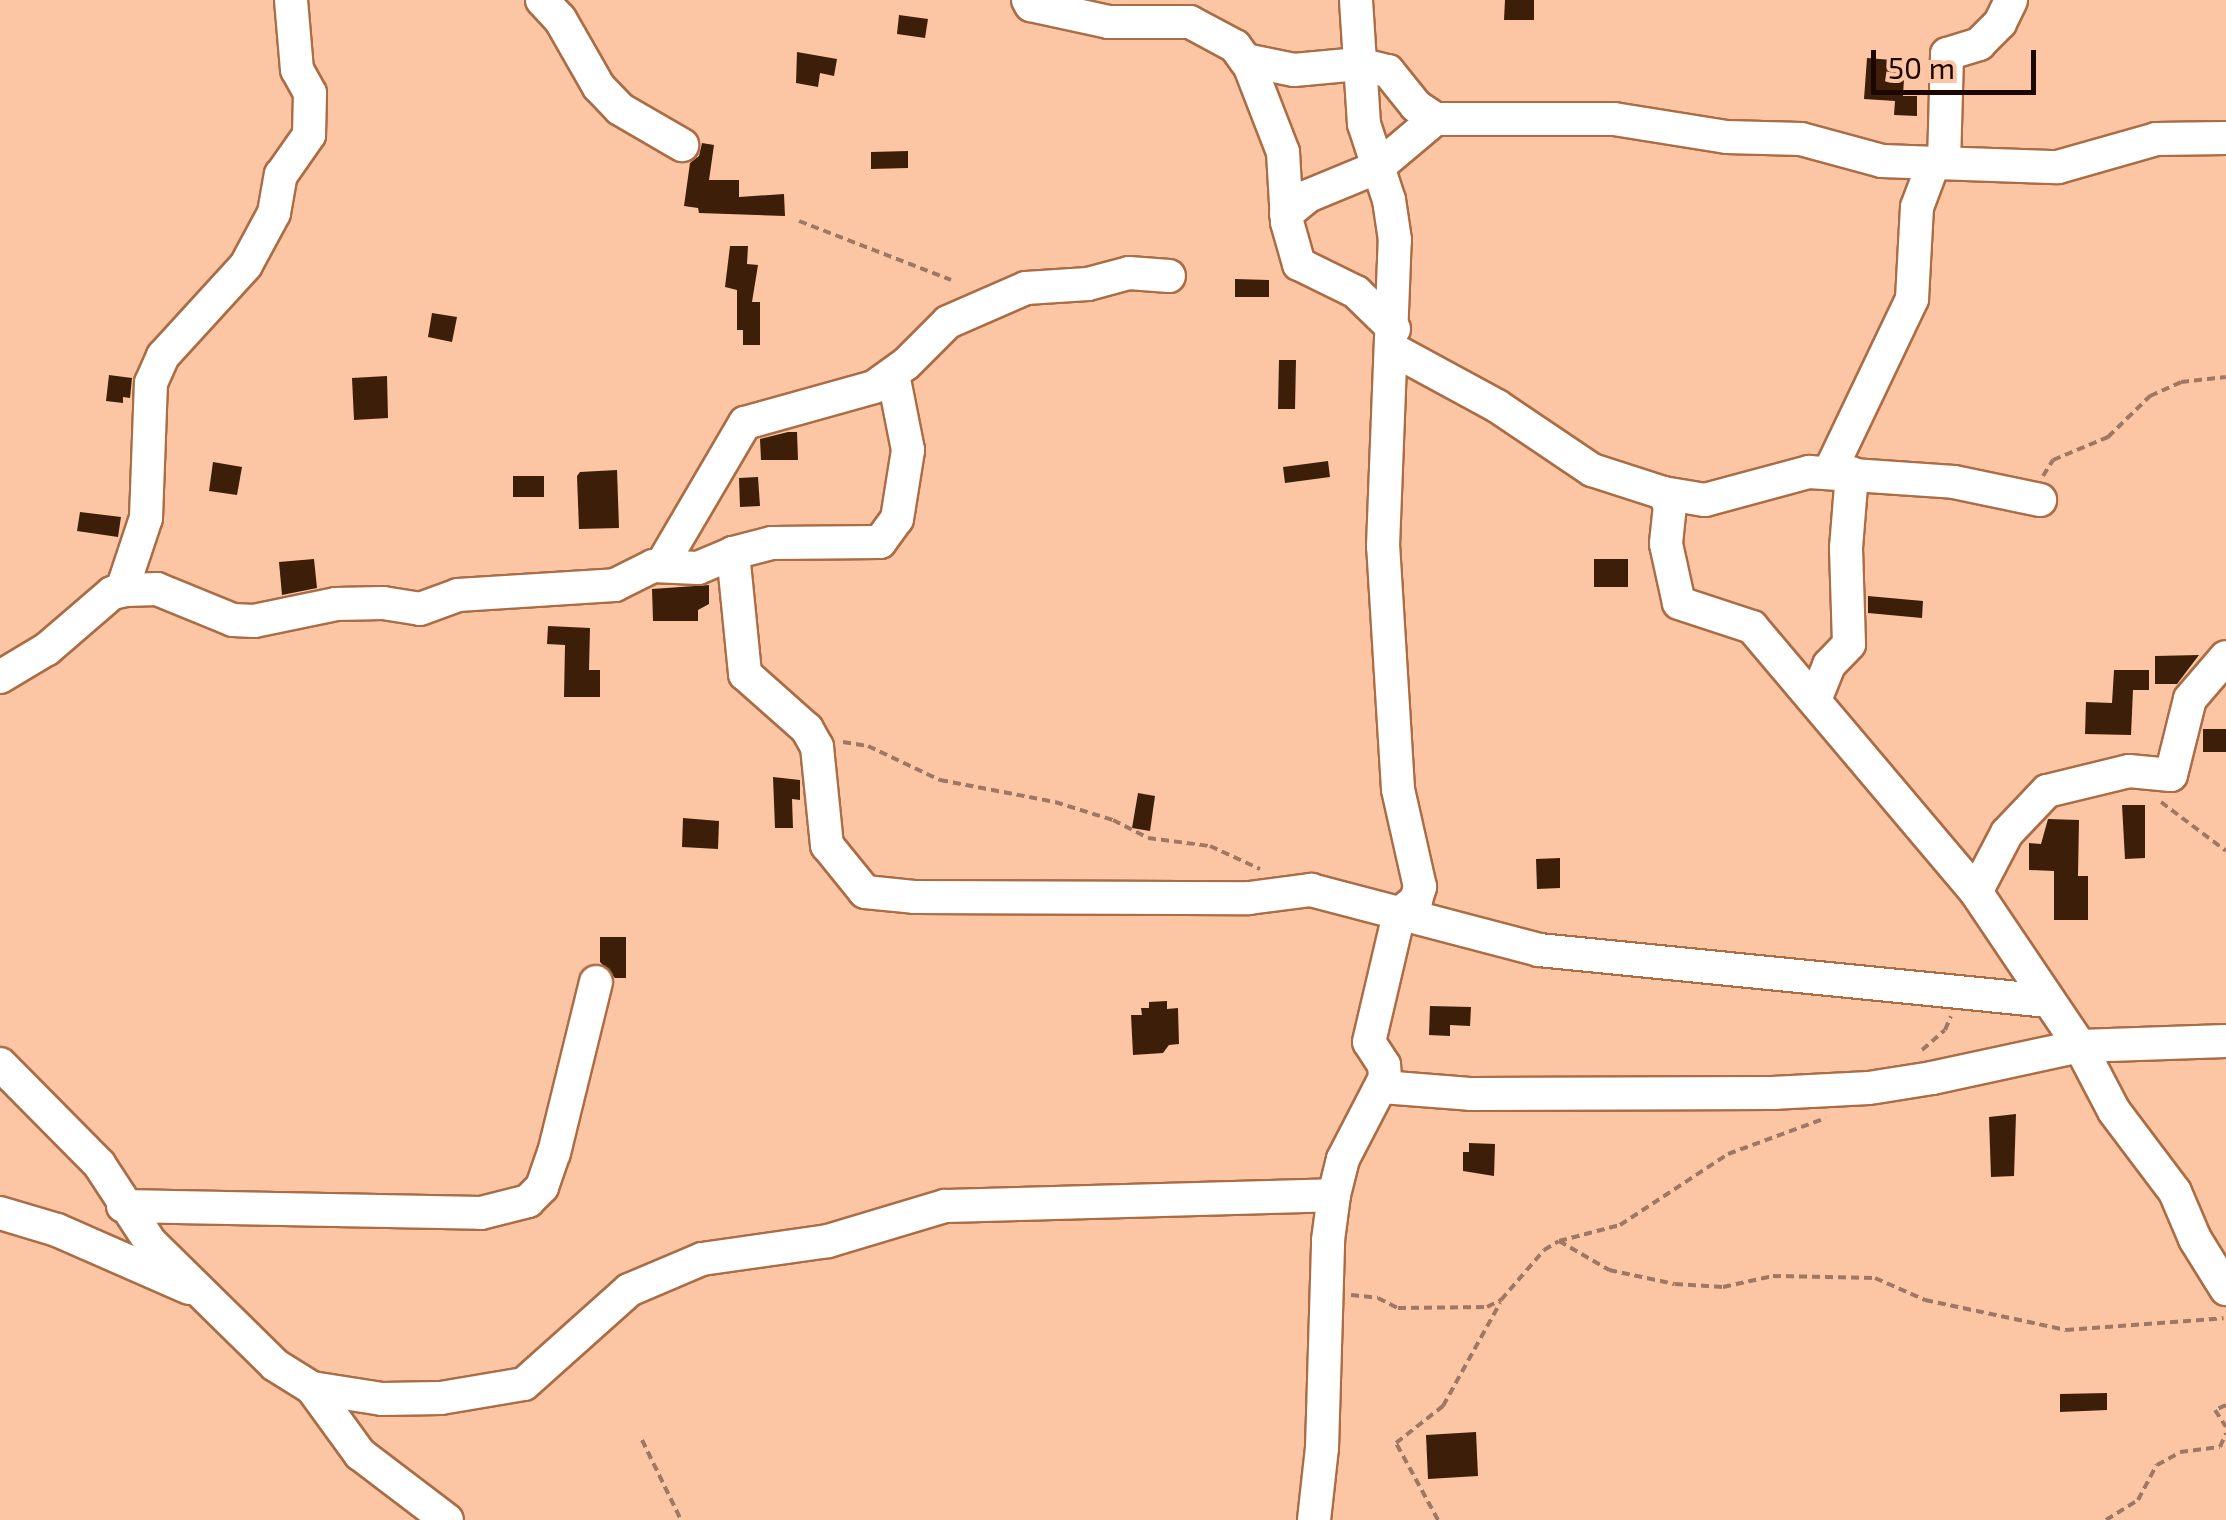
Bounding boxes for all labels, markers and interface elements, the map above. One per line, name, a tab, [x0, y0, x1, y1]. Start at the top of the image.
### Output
scale bar	[1876, 30, 2041, 92]
text: 50 m	[1888, 49, 1955, 85]

